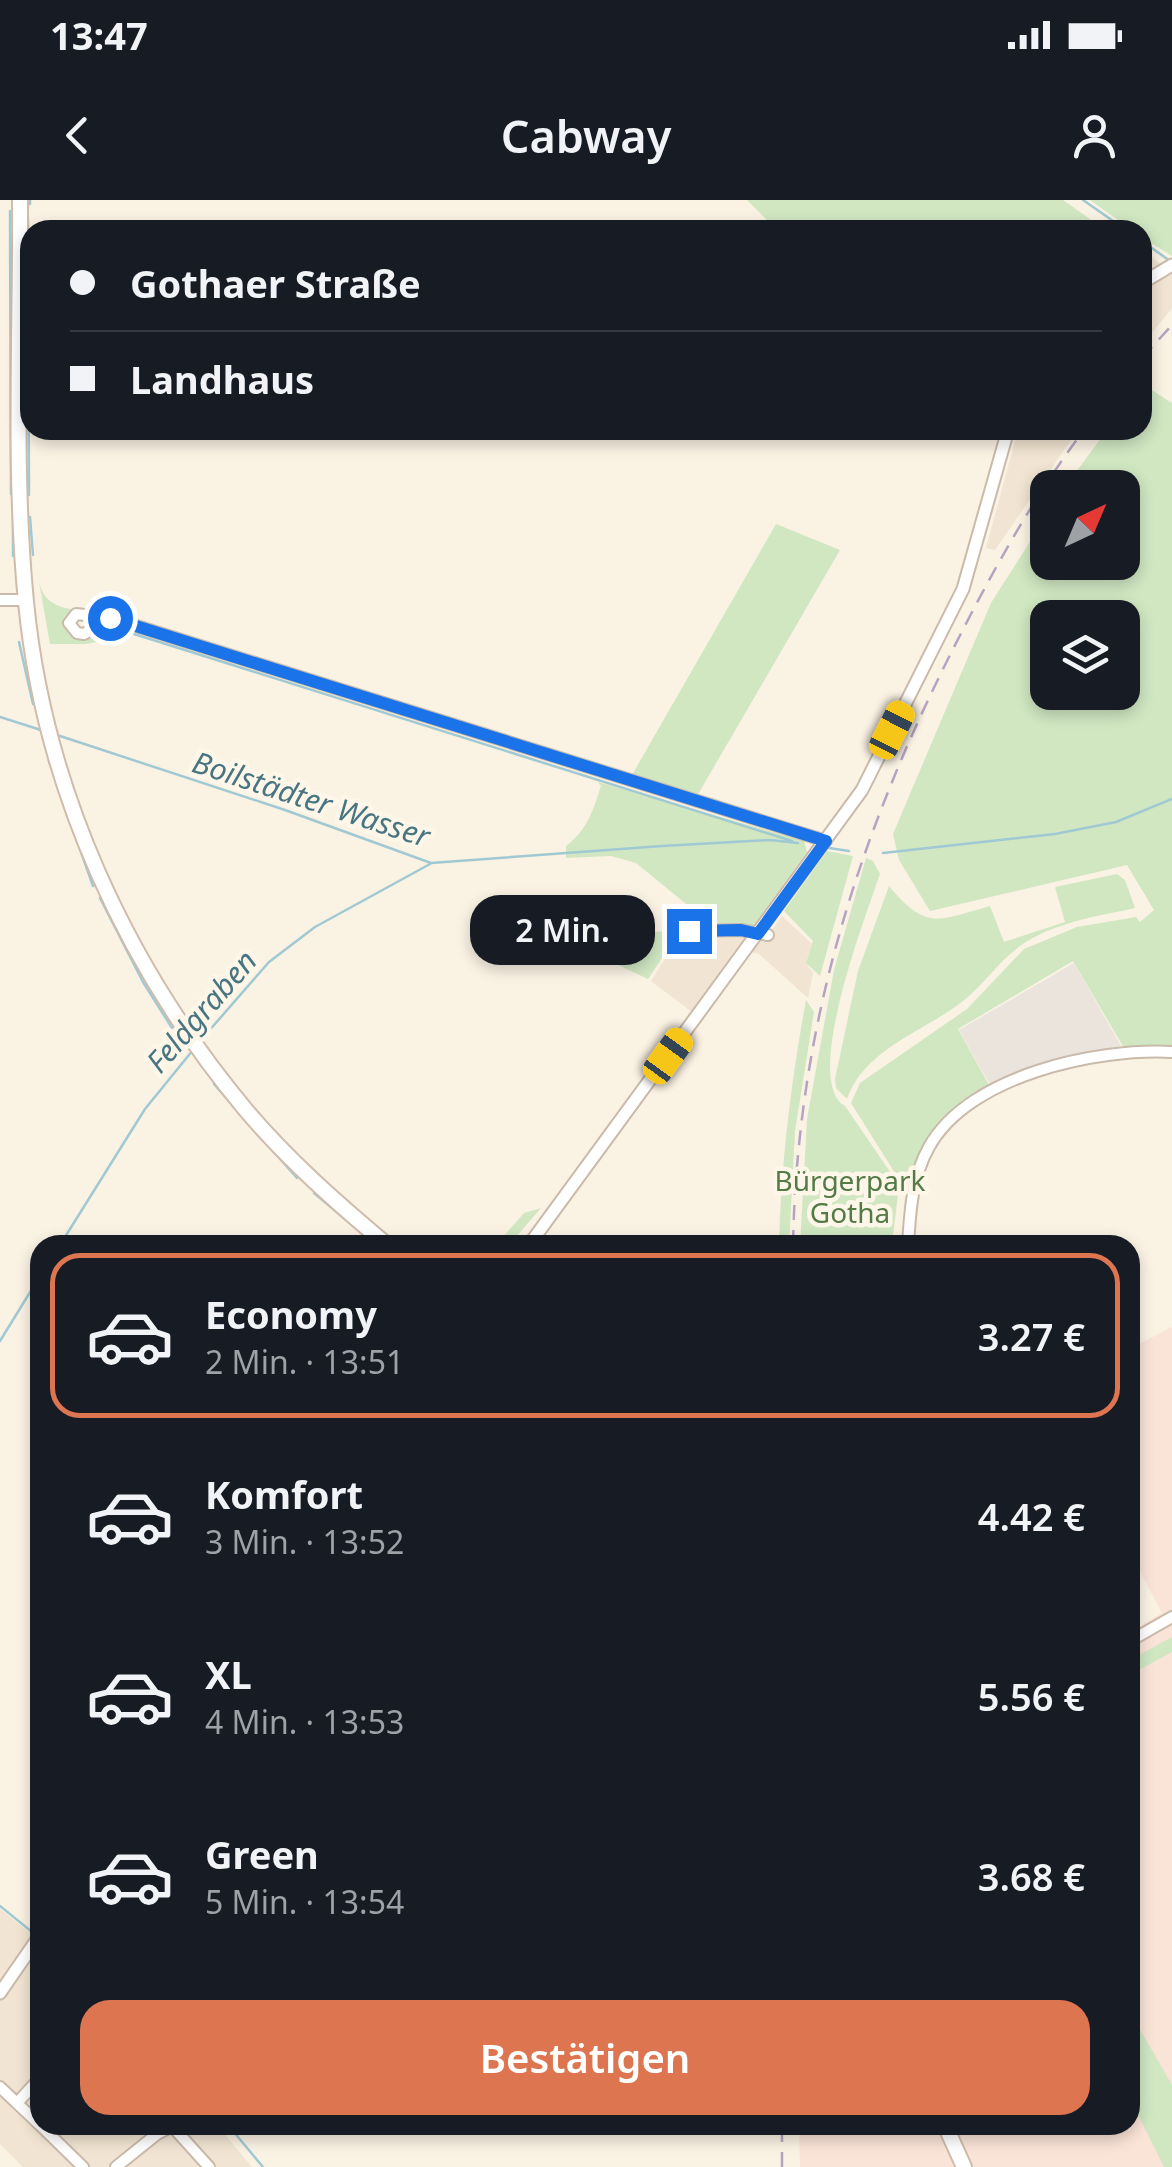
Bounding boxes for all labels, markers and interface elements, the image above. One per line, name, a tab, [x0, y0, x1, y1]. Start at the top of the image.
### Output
text: 13:47	[50, 9, 148, 61]
text: Cabway	[501, 105, 671, 166]
icon: back	[50, 108, 105, 163]
icon: person	[1067, 108, 1122, 163]
text: Gothaer Straße	[130, 257, 421, 309]
text: Landhaus	[130, 353, 314, 405]
north arrow	[1030, 470, 1140, 580]
map controls	[1030, 470, 1140, 710]
route start	[88, 596, 133, 641]
button: layers	[1030, 600, 1140, 710]
car	[865, 696, 919, 764]
water label: Boilstädter Wasser	[188, 741, 436, 857]
callout: 2 Min.	[469, 896, 654, 966]
text: 2 Min.	[515, 908, 610, 951]
route end	[667, 909, 712, 954]
water label: Feldgraben	[136, 941, 265, 1081]
car	[638, 1023, 698, 1089]
park label: Bürgerpark Gotha	[775, 1161, 925, 1231]
text: Economy	[205, 1288, 377, 1340]
icon: car	[85, 1291, 175, 1381]
text: 3.27 €	[978, 1310, 1085, 1362]
text: 2 Min. · 13:51	[205, 1340, 404, 1383]
text: Komfort	[205, 1468, 363, 1520]
icon: car	[85, 1471, 175, 1561]
text: 4.42 €	[978, 1490, 1085, 1542]
text: 3 Min. · 13:52	[205, 1520, 404, 1563]
text: XL	[205, 1648, 252, 1700]
icon: car	[85, 1651, 175, 1741]
text: 5.56 €	[978, 1670, 1085, 1722]
text: 4 Min. · 13:53	[205, 1700, 404, 1743]
text: Green	[205, 1828, 319, 1880]
icon: car	[85, 1831, 175, 1921]
text: 3.68 €	[978, 1850, 1085, 1902]
text: 5 Min. · 13:54	[205, 1880, 404, 1923]
button: Bestätigen	[80, 2000, 1090, 2115]

